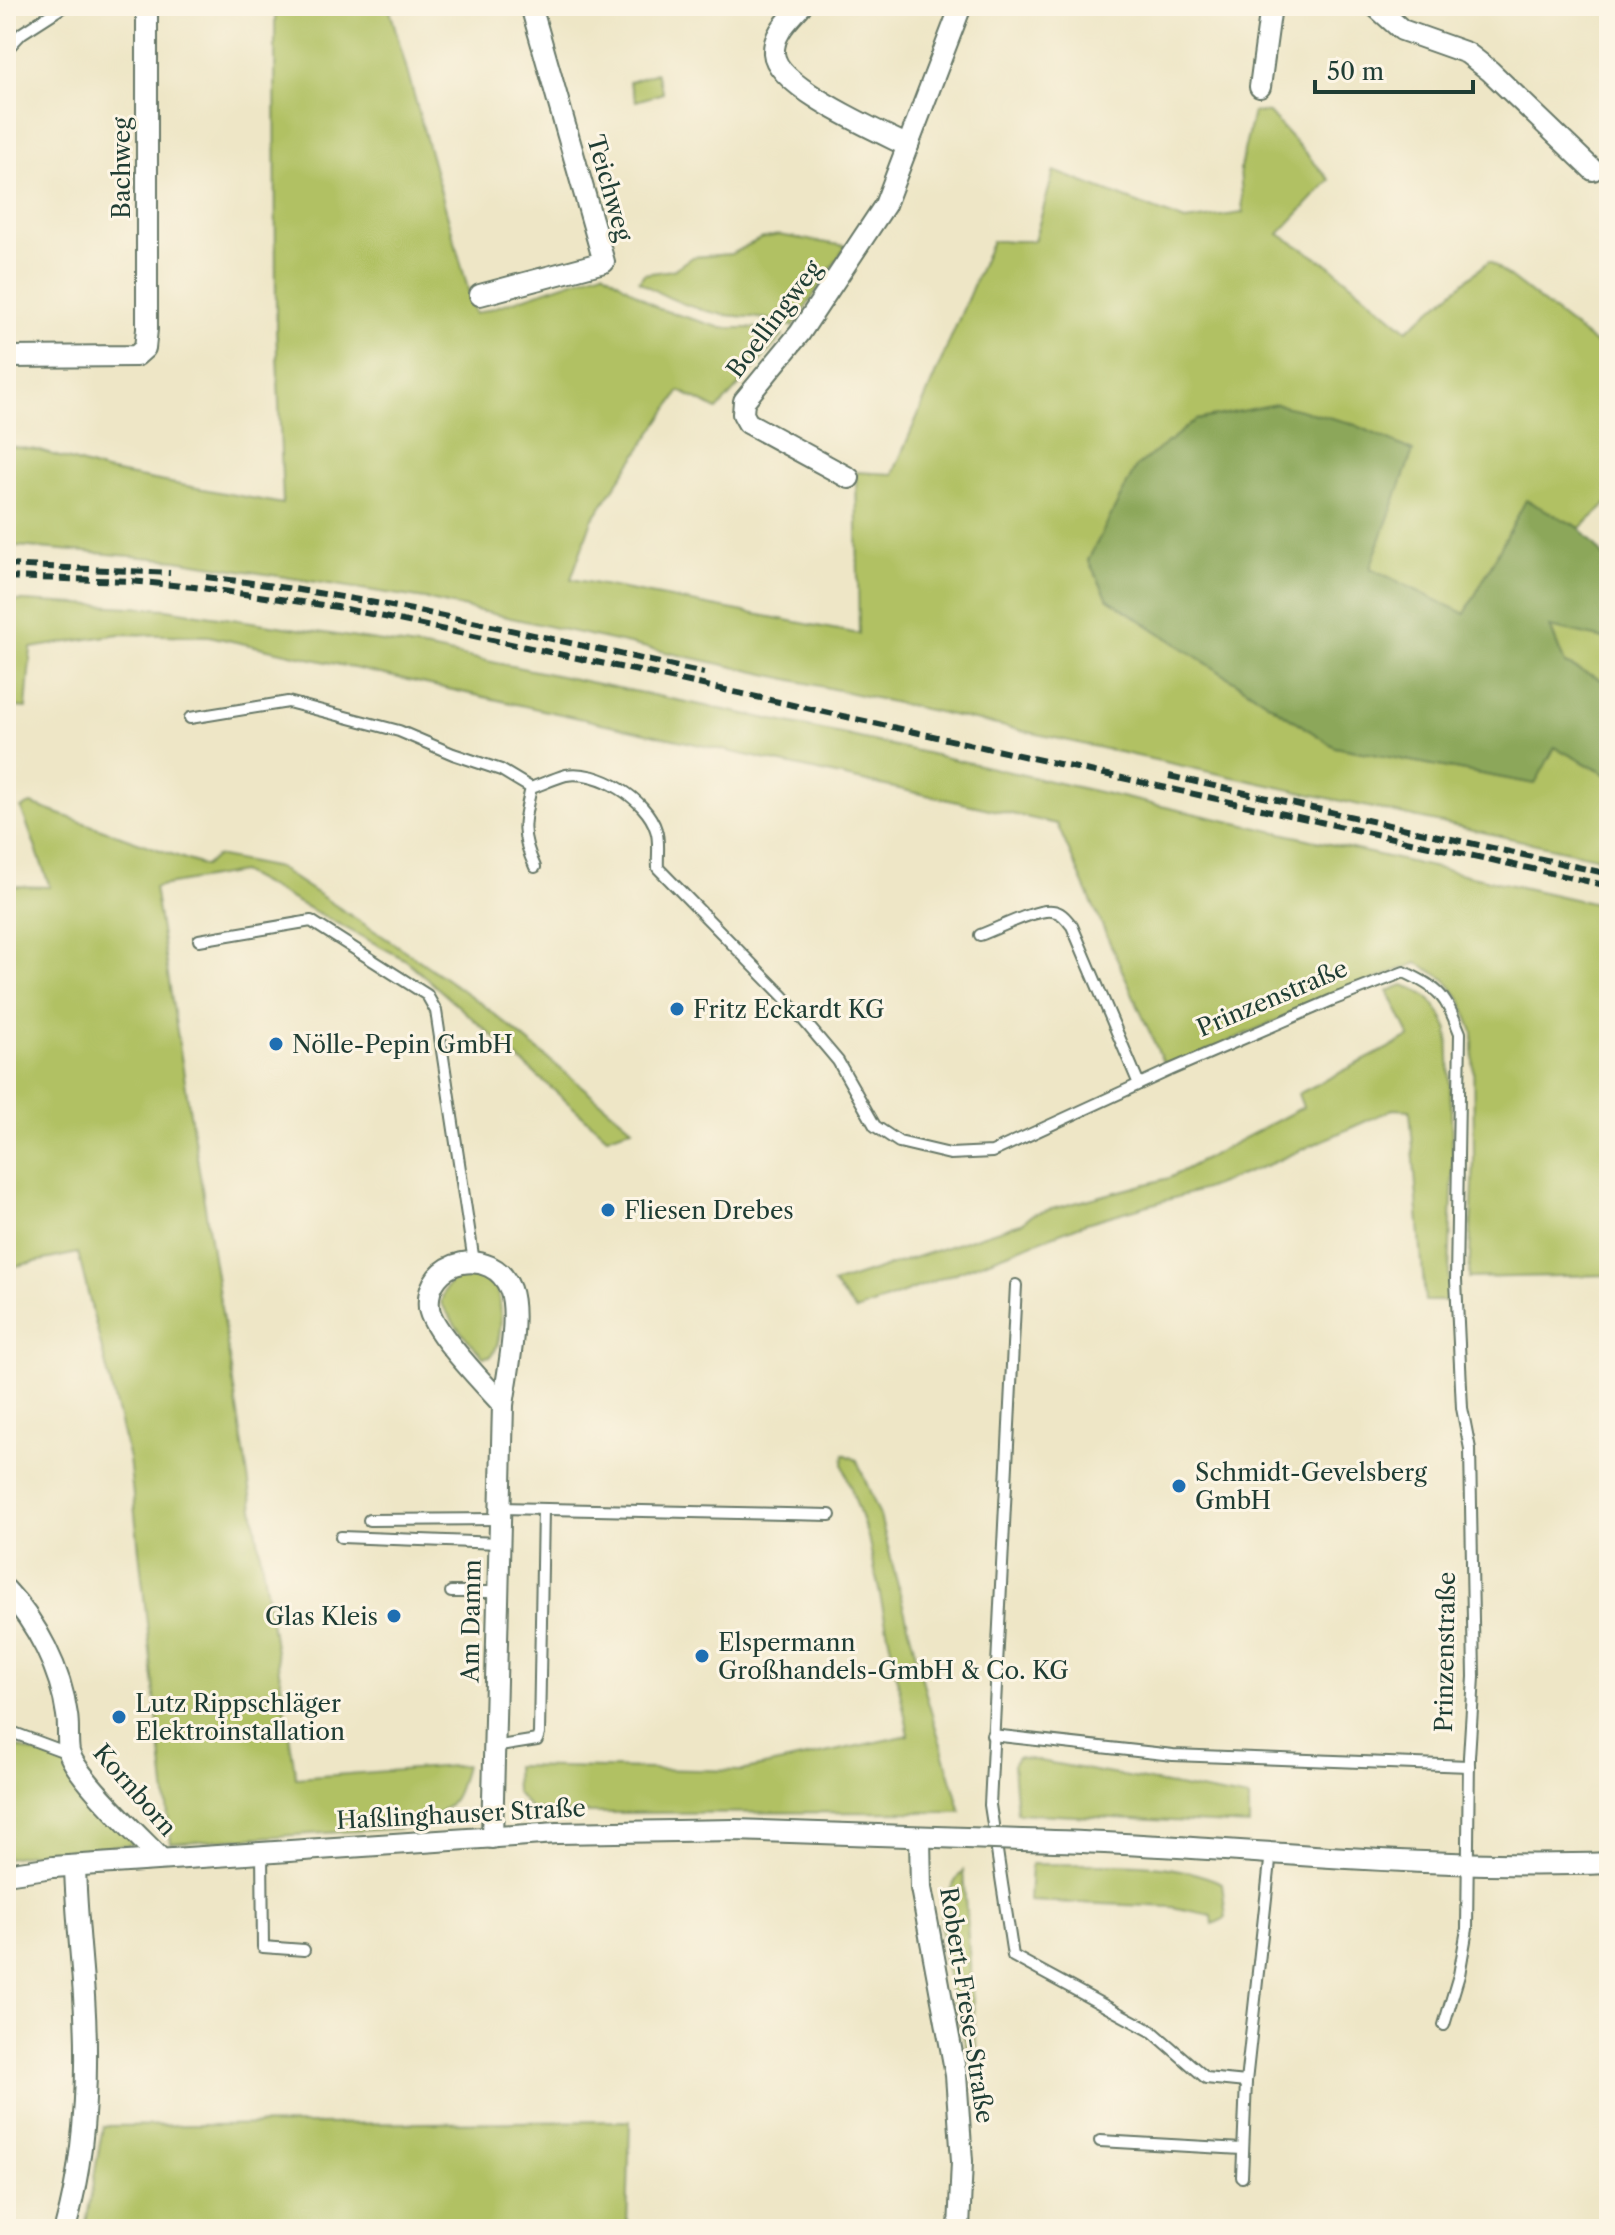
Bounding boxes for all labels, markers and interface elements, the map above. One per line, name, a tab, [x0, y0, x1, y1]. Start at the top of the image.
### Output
scale bar	[1315, 44, 1473, 94]
text: 50 m	[1327, 57, 1384, 86]
street label: Bachweg	[107, 117, 136, 219]
street label: Teichweg	[581, 132, 639, 245]
street label: Boellingweg	[720, 254, 828, 383]
street label: Prinzenstraße	[1192, 953, 1352, 1043]
place label: Fritz Eckardt KG	[693, 995, 884, 1024]
marker: Fritz Eckardt KG	[668, 1000, 686, 1018]
place label: Nölle-Pepin GmbH	[292, 1030, 513, 1059]
marker: Nölle-Pepin GmbH	[267, 1035, 285, 1053]
place label: Fliesen Drebes	[624, 1196, 794, 1225]
marker: Fliesen Drebes	[599, 1201, 617, 1219]
place label: Schmidt-Gevelsberg GmbH	[1195, 1458, 1427, 1515]
marker: Schmidt-Gevelsberg GmbH	[1170, 1477, 1188, 1495]
street label: Am Damm	[455, 1559, 487, 1684]
street label: Prinzenstraße	[1429, 1571, 1461, 1733]
place label: Glas Kleis	[265, 1602, 378, 1631]
marker: Glas Kleis	[385, 1607, 403, 1625]
place label: Elspermann Großhandels-GmbH & Co. KG	[718, 1628, 1069, 1685]
marker: Elspermann Großhandels-GmbH & Co. KG	[693, 1647, 711, 1665]
place label: Lutz Rippschläger Elektroinstallation	[135, 1689, 345, 1746]
marker: Lutz Rippschläger Elektroinstallation	[110, 1708, 128, 1726]
street label: Kornborn	[87, 1738, 183, 1842]
street label: Haßlinghauser Straße	[335, 1793, 587, 1835]
street label: Robert-Frese-Straße	[934, 1885, 1000, 2125]

